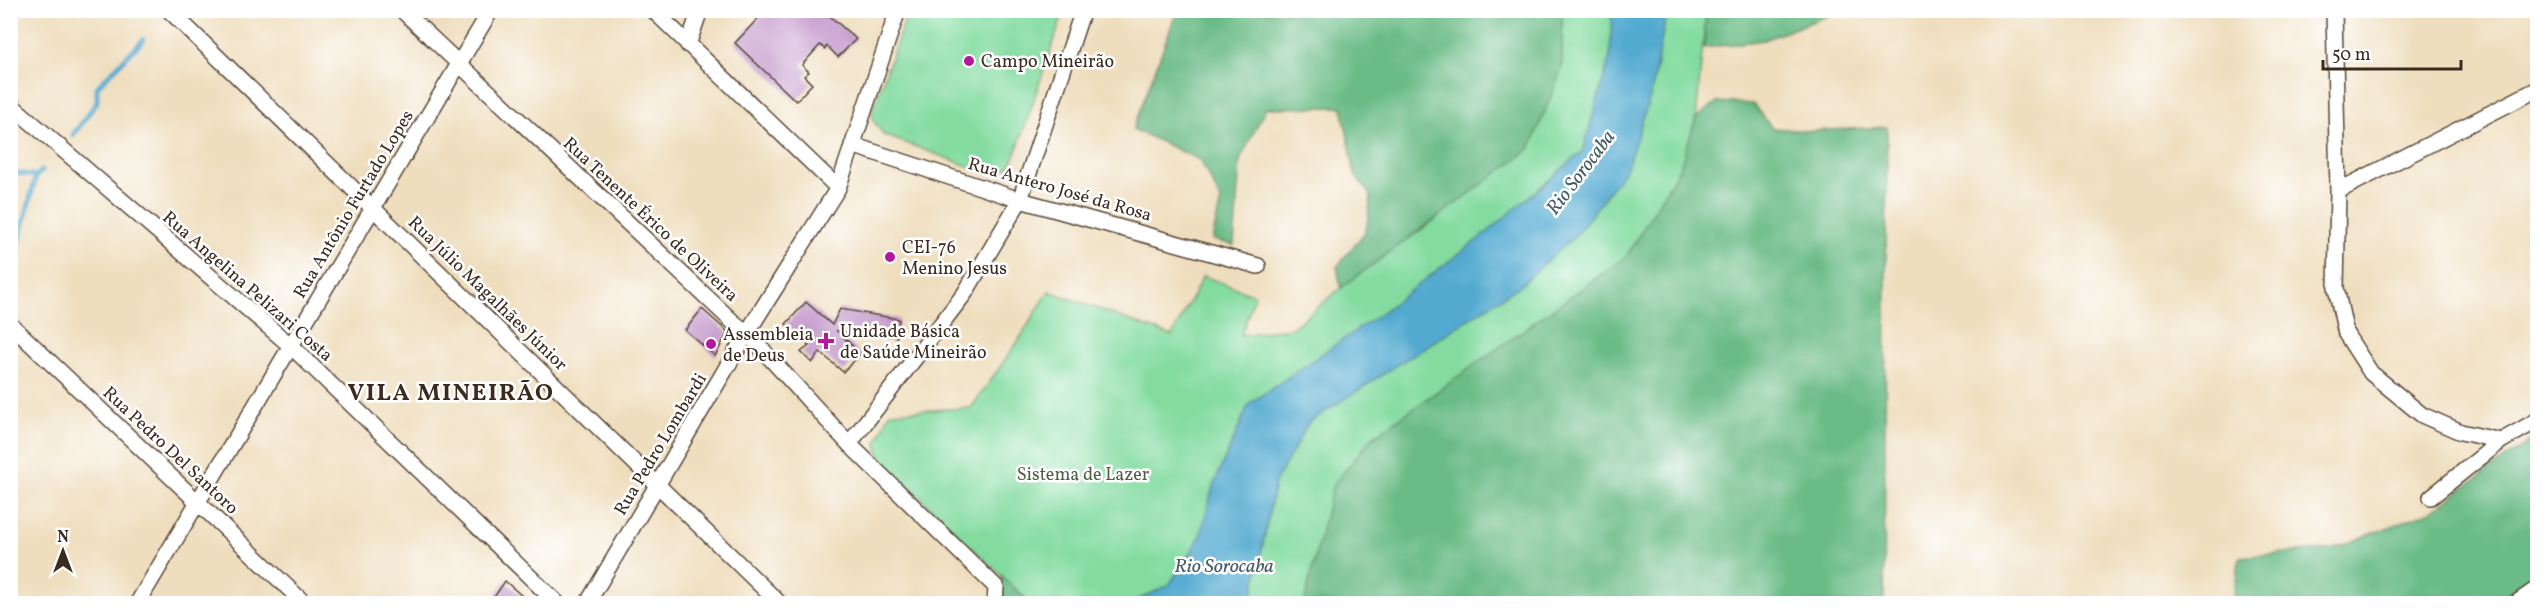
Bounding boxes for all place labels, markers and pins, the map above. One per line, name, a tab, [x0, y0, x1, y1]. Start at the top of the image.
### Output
place label: Campo Mineirão	[981, 50, 1114, 75]
marker: Campo Mineirão	[962, 54, 976, 68]
place label: CEI-76 Menino Jesus	[902, 236, 1007, 282]
marker: CEI-76 Menino Jesus	[883, 250, 897, 264]
place label: Unidade Básica de Saúde Mineirão	[840, 320, 987, 366]
place label: Assembleia de Deus	[723, 323, 814, 369]
marker: Unidade Básica de Saúde Mineirão	[817, 332, 835, 350]
marker: Assembleia de Deus	[704, 337, 718, 351]

